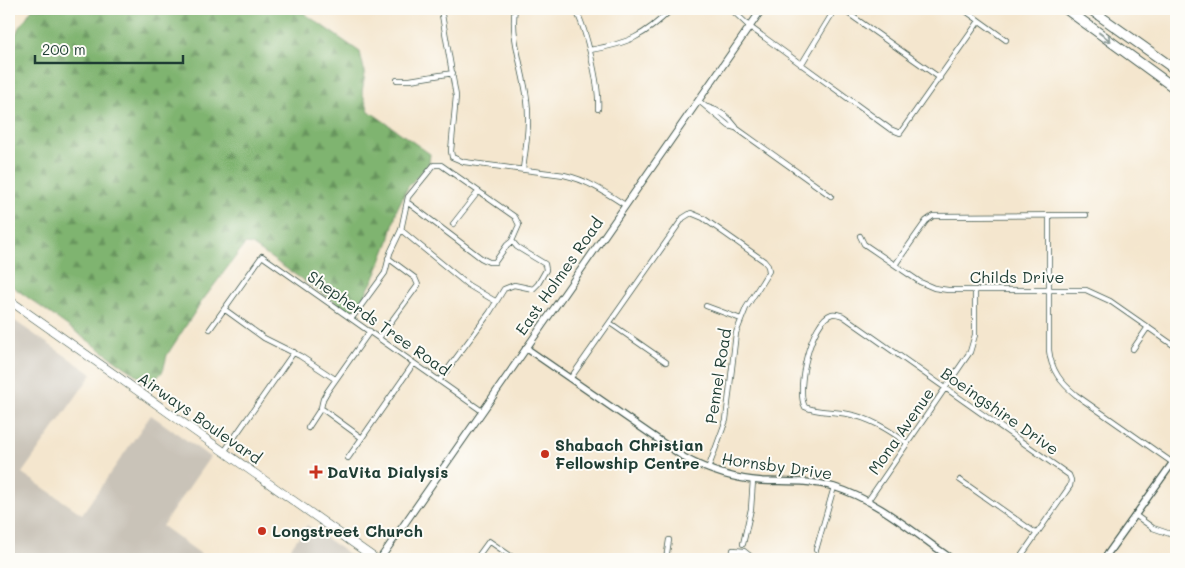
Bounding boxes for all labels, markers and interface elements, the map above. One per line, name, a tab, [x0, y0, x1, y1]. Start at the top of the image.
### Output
scale bar	[35, 32, 182, 64]
one-way arrow	[1098, 32, 1112, 42]
text: 200 m	[42, 39, 86, 59]
street label: East Holmes Road	[510, 213, 607, 339]
street label: Shepherds Tree Road	[304, 265, 455, 380]
street label: Childs Drive	[970, 266, 1064, 287]
street label: Pennel Road	[700, 327, 735, 425]
street label: Boeingshire Drive	[937, 362, 1063, 459]
street label: Airways Boulevard	[134, 367, 266, 468]
street label: Mona Avenue	[863, 383, 938, 478]
place label: Shabach Christian Fellowship Centre	[555, 434, 703, 473]
street label: Hornsby Drive	[720, 447, 834, 484]
marker: Shabach Christian Fellowship Centre	[539, 448, 551, 460]
place label: DaVita Dialysis	[327, 461, 448, 482]
marker: DaVita Dialysis	[309, 465, 323, 479]
place label: Longstreet Church	[272, 520, 423, 541]
marker: Longstreet Church	[256, 525, 268, 537]

